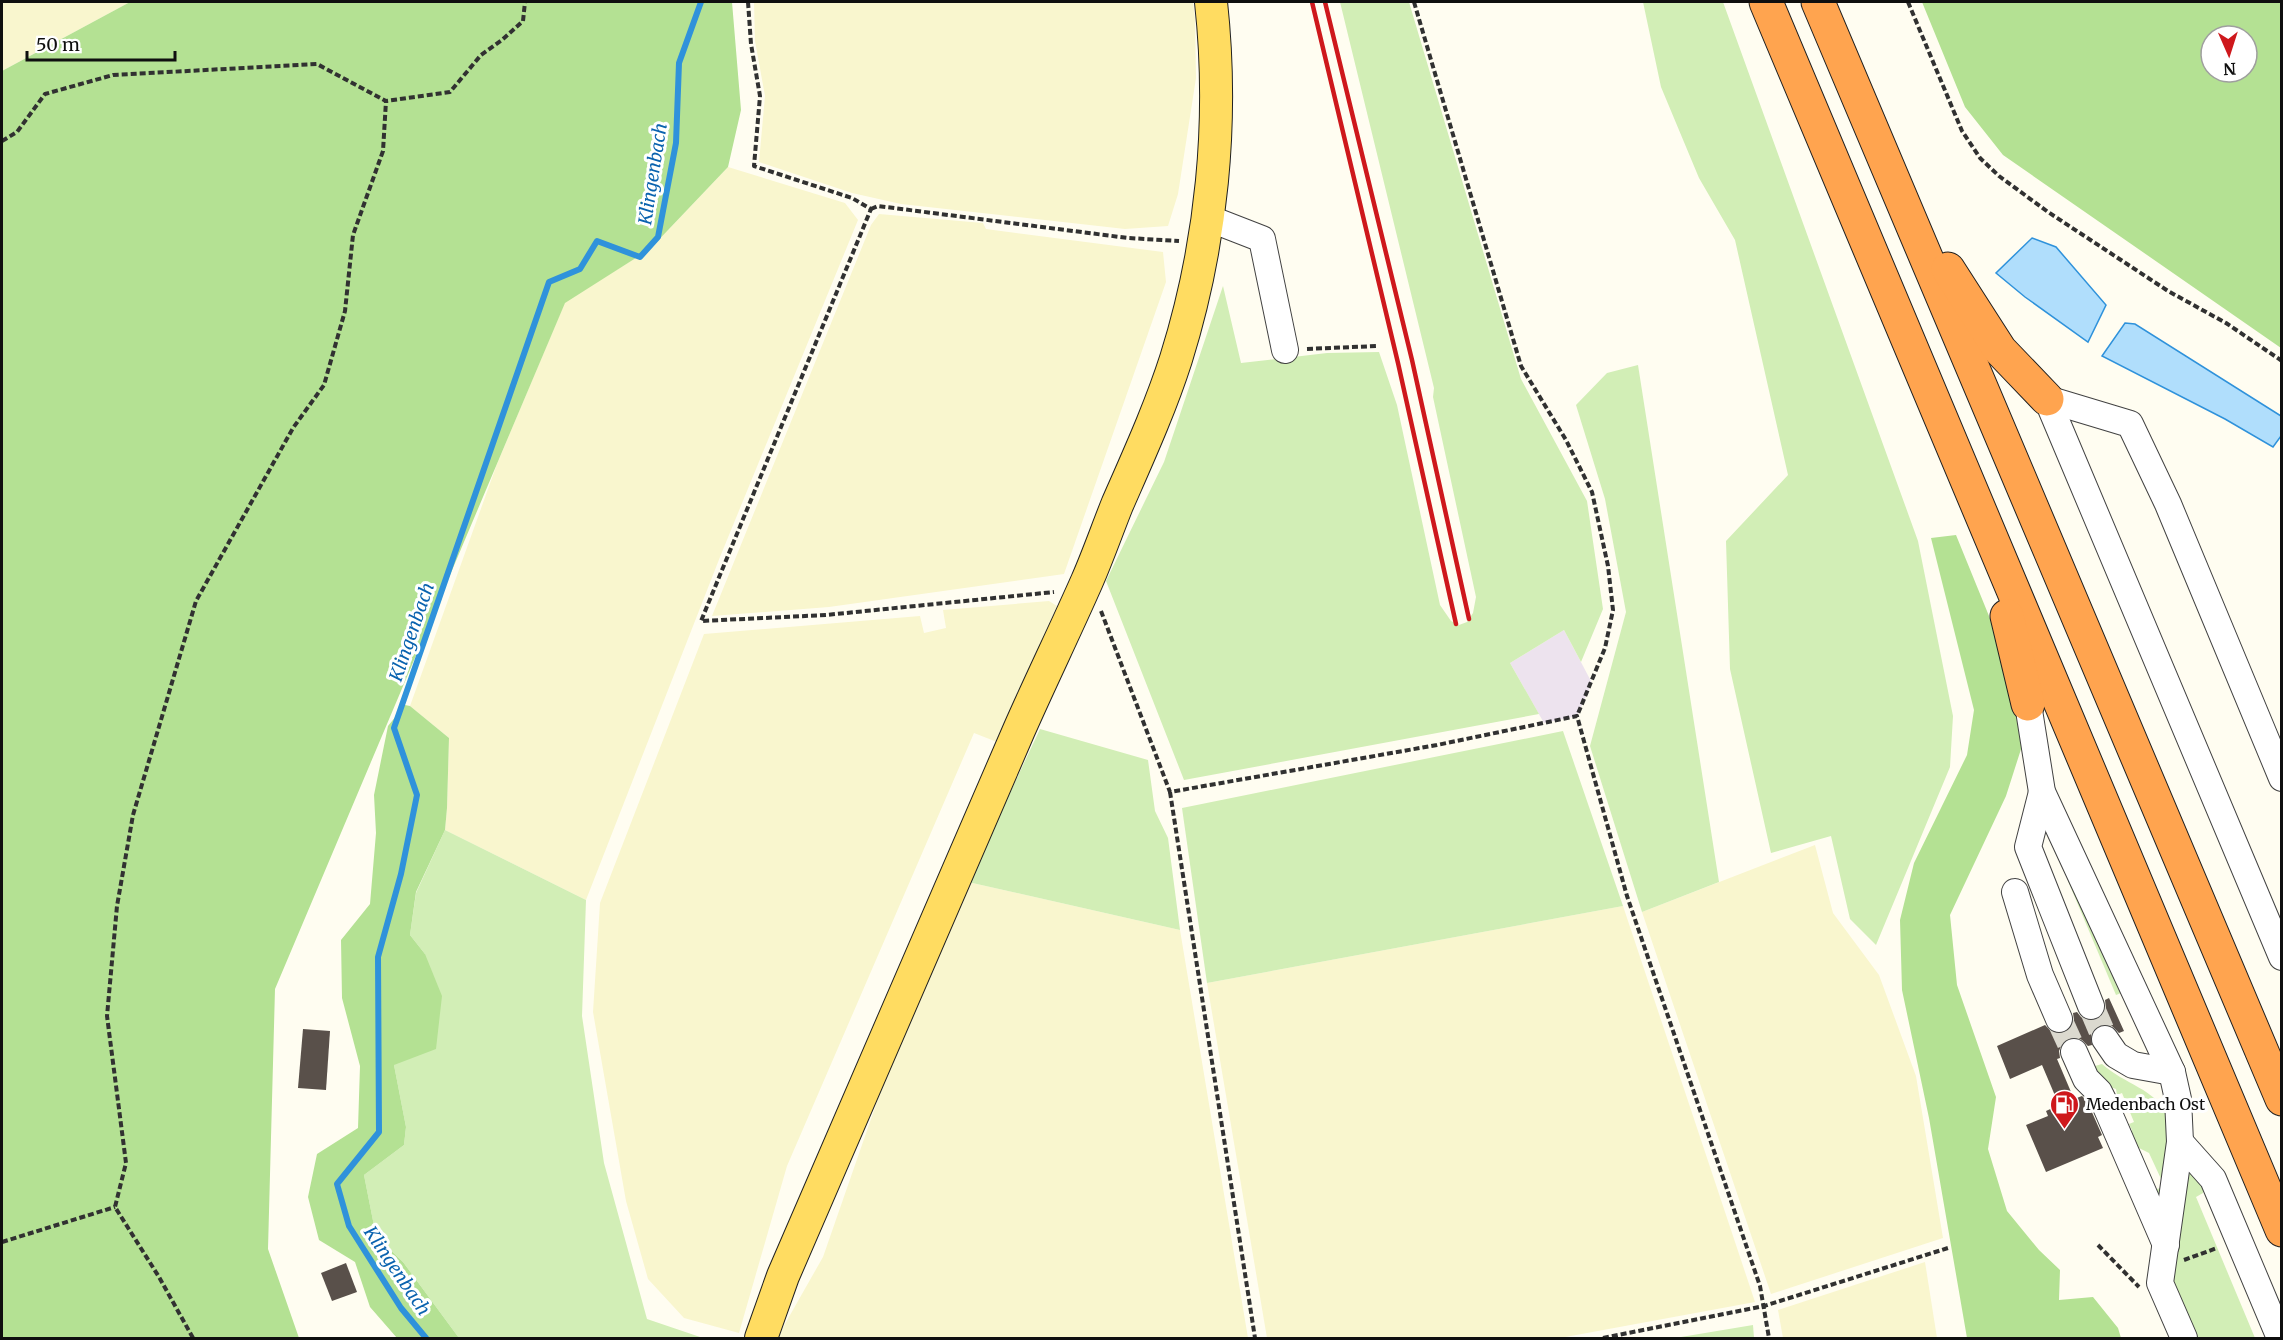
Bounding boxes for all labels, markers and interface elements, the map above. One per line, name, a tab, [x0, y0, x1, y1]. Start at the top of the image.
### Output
scale bar	[27, 24, 176, 62]
north arrow	[2199, 24, 2259, 84]
text: 50 m	[36, 33, 80, 56]
text: N	[2223, 59, 2237, 79]
water label: Klingenbach	[633, 121, 672, 227]
water label: Klingenbach	[384, 580, 439, 685]
fuel station icon: Medenbach Ost	[2049, 1088, 2081, 1130]
place label: Medenbach Ost	[2086, 1094, 2206, 1114]
water label: Klingenbach	[359, 1221, 436, 1320]

